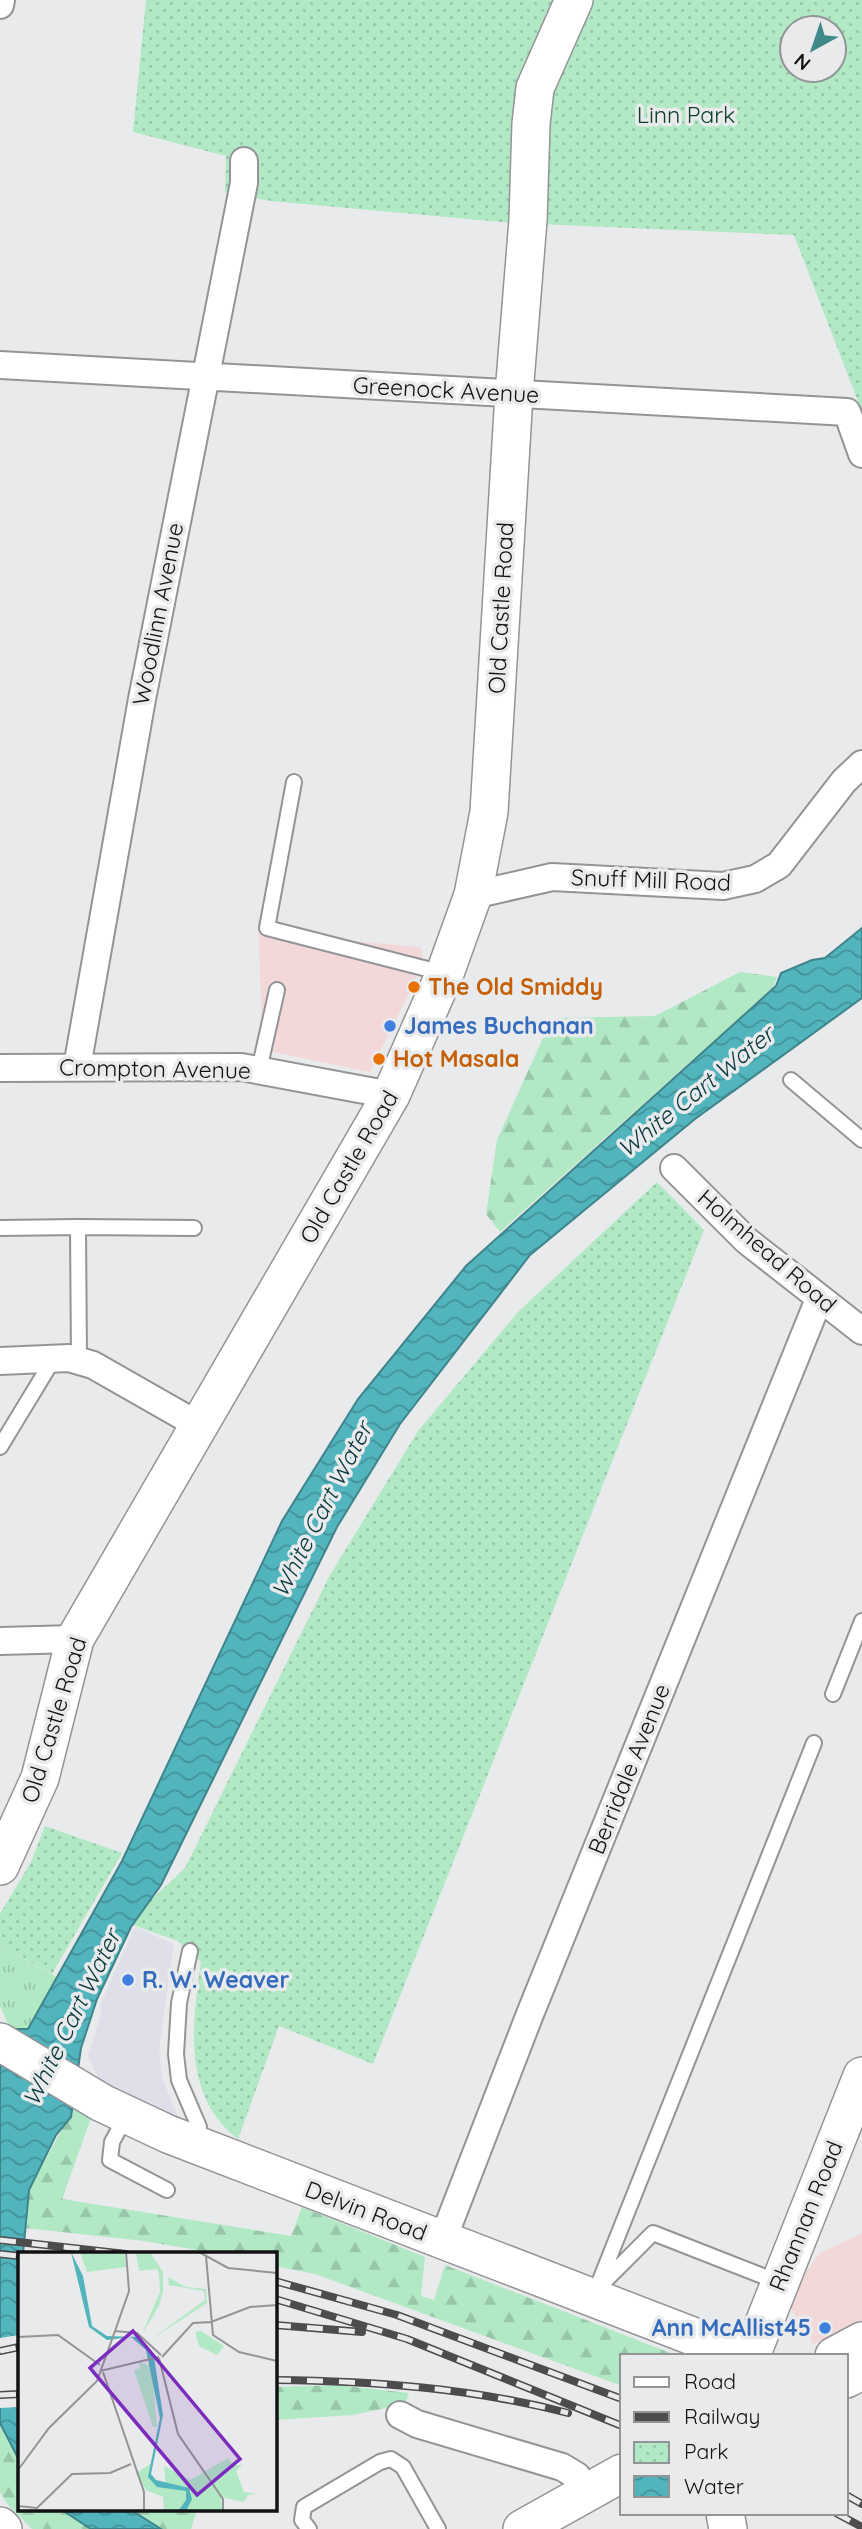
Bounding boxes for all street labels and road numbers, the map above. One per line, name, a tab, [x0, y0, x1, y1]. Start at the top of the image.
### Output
street label: Greenock Avenue	[352, 370, 540, 409]
street label: Woodlinn Avenue	[126, 520, 189, 708]
street label: Old Castle Road	[482, 521, 519, 695]
street label: Snuff Mill Road	[571, 862, 731, 897]
street label: Crompton Avenue	[59, 1052, 251, 1085]
street label: Old Castle Road	[293, 1085, 404, 1248]
street label: Holmhead Road	[692, 1183, 843, 1319]
street label: Old Castle Road	[15, 1633, 93, 1806]
street label: Berridale Avenue	[581, 1679, 676, 1858]
street label: Rhannan Road	[762, 2136, 849, 2295]
street label: Delvin Road	[301, 2174, 431, 2247]

